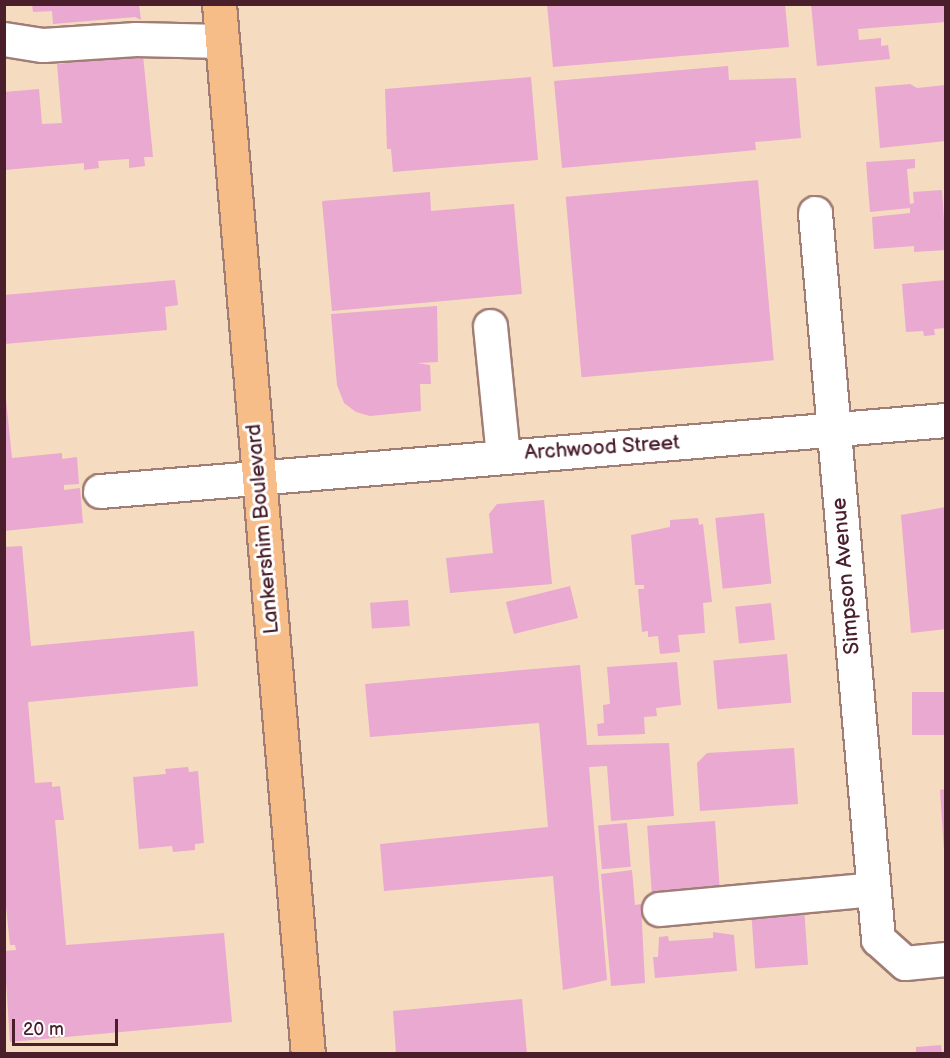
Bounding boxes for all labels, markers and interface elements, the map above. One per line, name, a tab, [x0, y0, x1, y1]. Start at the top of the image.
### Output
street label: Lankershim Boulevard	[241, 423, 285, 635]
street label: Archwood Street	[523, 430, 681, 466]
street label: Simpson Avenue	[827, 496, 865, 656]
scale bar	[15, 1007, 122, 1045]
text: 20 m	[23, 1019, 64, 1040]

